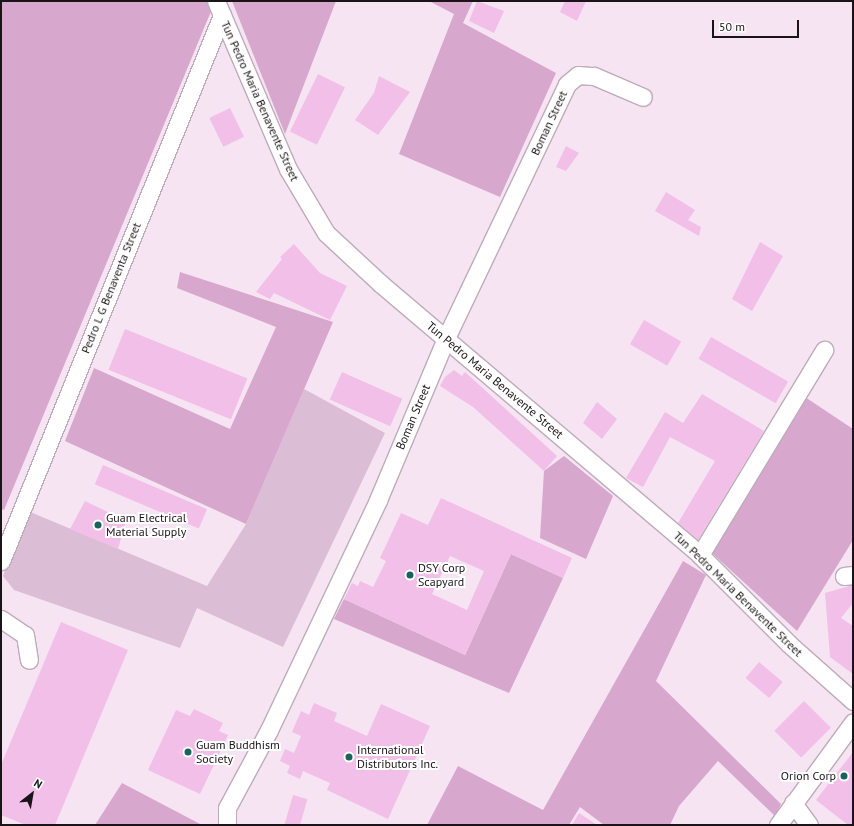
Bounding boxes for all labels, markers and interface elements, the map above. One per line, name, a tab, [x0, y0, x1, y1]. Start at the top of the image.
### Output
scale bar	[714, 12, 801, 38]
street label: Tun Pedro Maria Benavente Street	[218, 19, 302, 183]
text: 50 m	[719, 19, 745, 34]
street label: Boman Street	[528, 88, 570, 158]
street label: Pedro L G Benaventa Street	[78, 220, 144, 356]
street label: Tun Pedro Maria Benavente Street	[424, 319, 566, 441]
street label: Boman Street	[393, 382, 433, 452]
place label: Guam Electrical Material Supply	[106, 511, 186, 539]
marker: Guam Electrical Material Supply	[93, 520, 103, 530]
street label: Tun Pedro Maria Benavente Street	[670, 528, 806, 660]
place label: DSY Corp Scapyard	[418, 561, 466, 589]
marker: DSY Corp Scapyard	[405, 570, 415, 580]
place label: Guam Buddhism Society	[196, 738, 280, 766]
place label: International Distributors Inc.	[357, 743, 438, 771]
marker: Guam Buddhism Society	[183, 747, 193, 757]
marker: International Distributors Inc.	[344, 752, 354, 762]
place label: Orion Corp	[781, 769, 836, 783]
marker: Orion Corp	[839, 771, 849, 781]
north arrow	[12, 774, 52, 814]
text: N	[31, 776, 45, 792]

